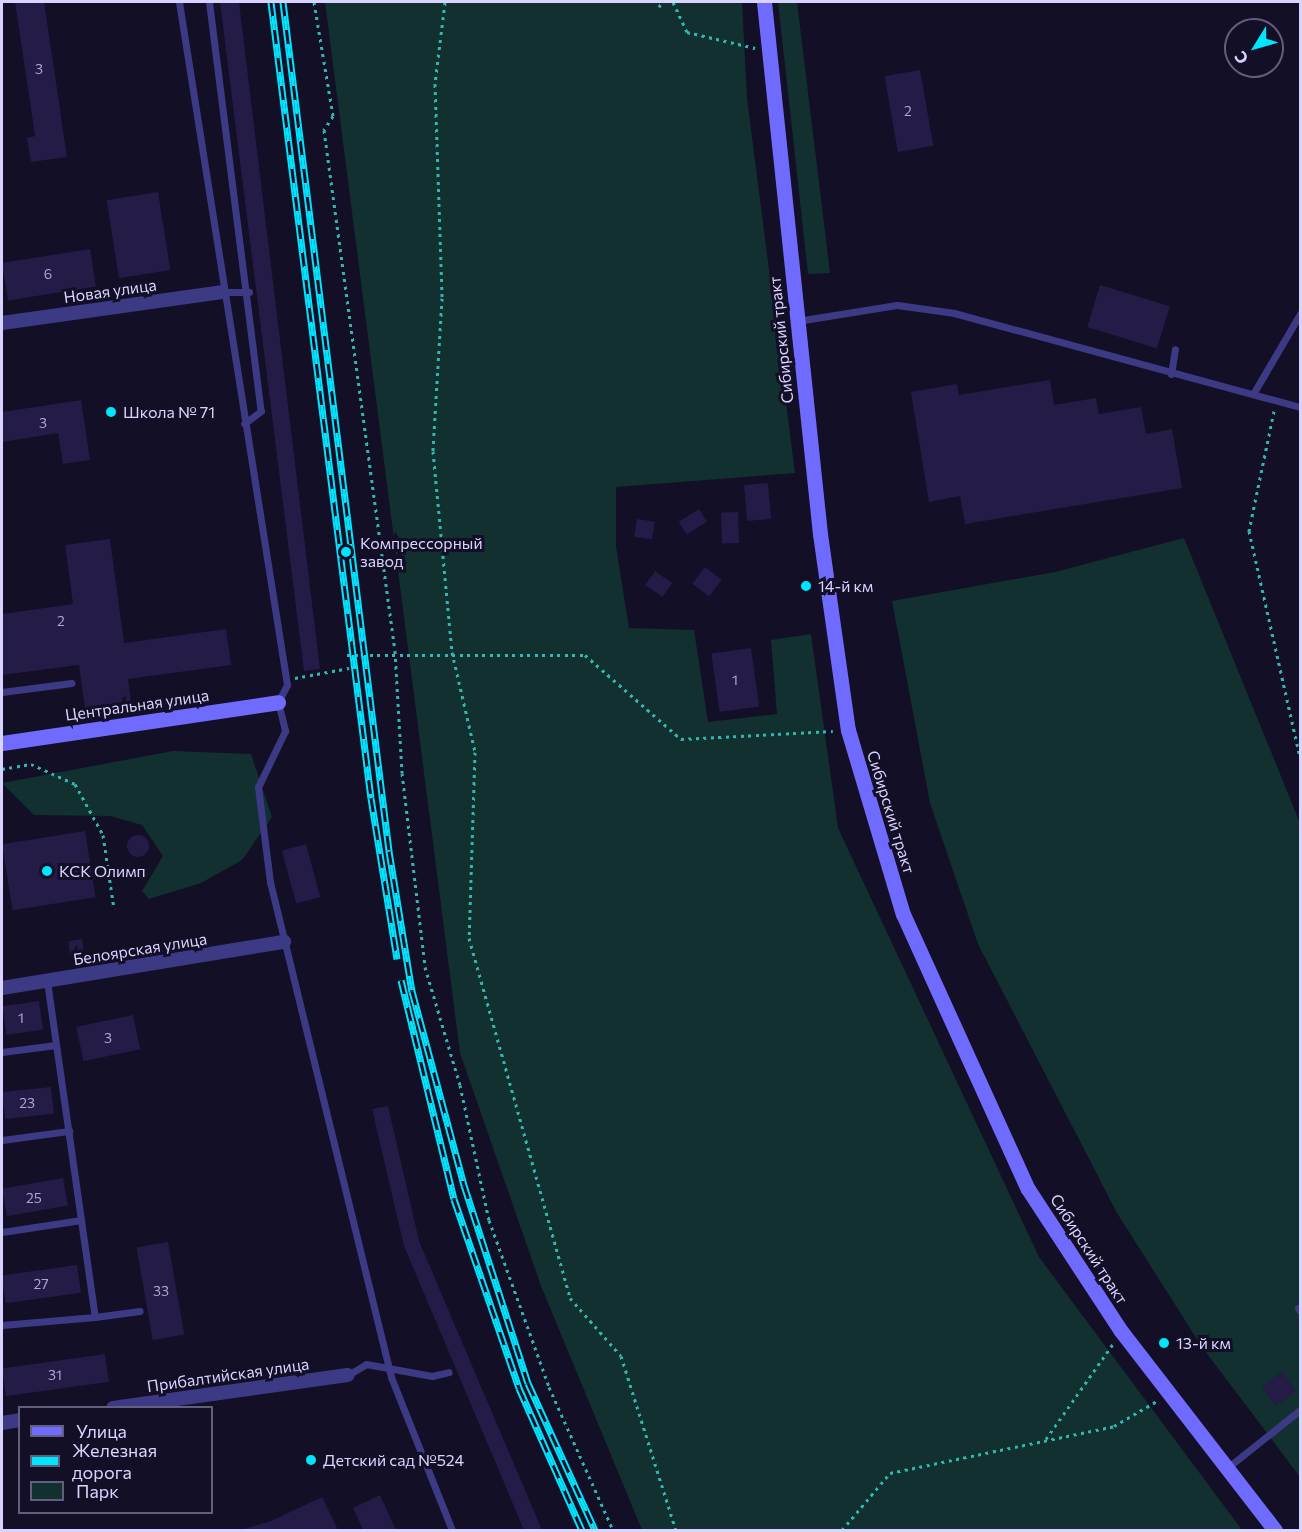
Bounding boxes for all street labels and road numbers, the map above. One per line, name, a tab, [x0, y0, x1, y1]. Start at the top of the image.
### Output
street label: Новая улица	[62, 275, 158, 307]
street label: Сибирский тракт	[765, 276, 797, 404]
street label: Центральная улица	[64, 685, 210, 725]
street label: Сибирский тракт	[863, 748, 919, 876]
street label: Белоярская улица	[72, 929, 208, 969]
street label: Сибирский тракт	[1046, 1190, 1132, 1308]
street label: Прибалтийская улица	[146, 1354, 310, 1396]

